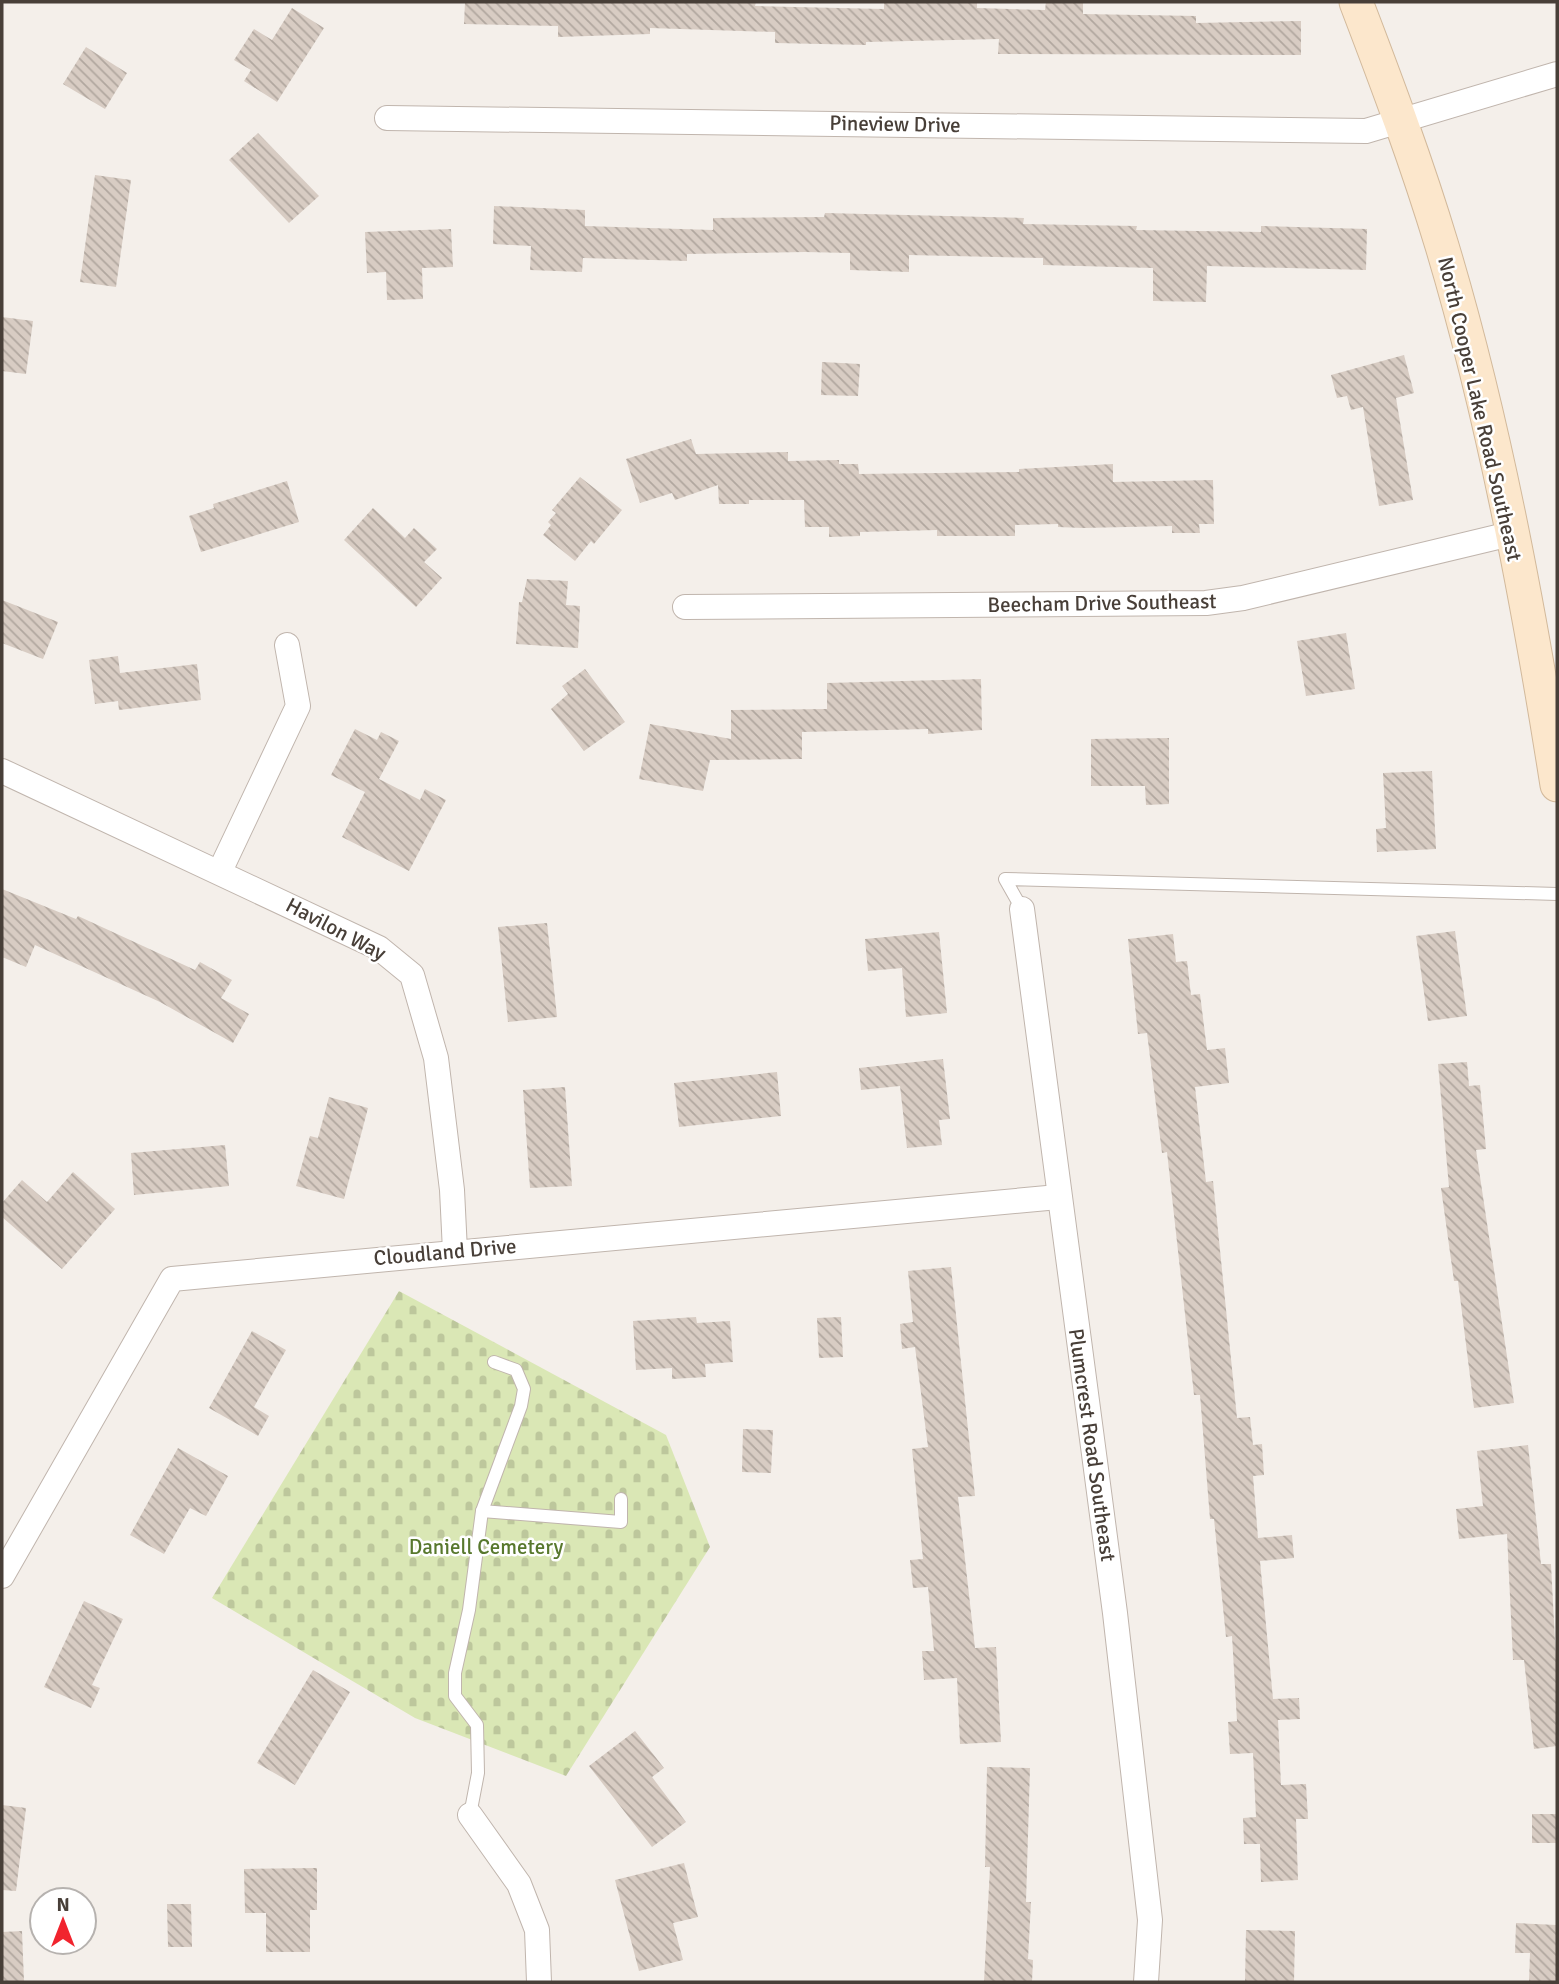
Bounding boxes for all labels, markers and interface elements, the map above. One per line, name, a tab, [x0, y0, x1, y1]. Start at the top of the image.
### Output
street label: Pineview Drive	[829, 110, 961, 138]
street label: North Cooper Lake Road Southeast	[1432, 254, 1528, 564]
street label: Beecham Drive Southeast	[987, 588, 1217, 618]
street label: Havilon Way	[281, 892, 391, 966]
street label: Cloudland Drive	[373, 1233, 517, 1271]
street label: Plumcrest Road Southeast	[1063, 1327, 1121, 1563]
park label: Daniell Cemetery	[409, 1534, 563, 1560]
north arrow	[28, 1886, 98, 1956]
text: N	[56, 1893, 70, 1917]

